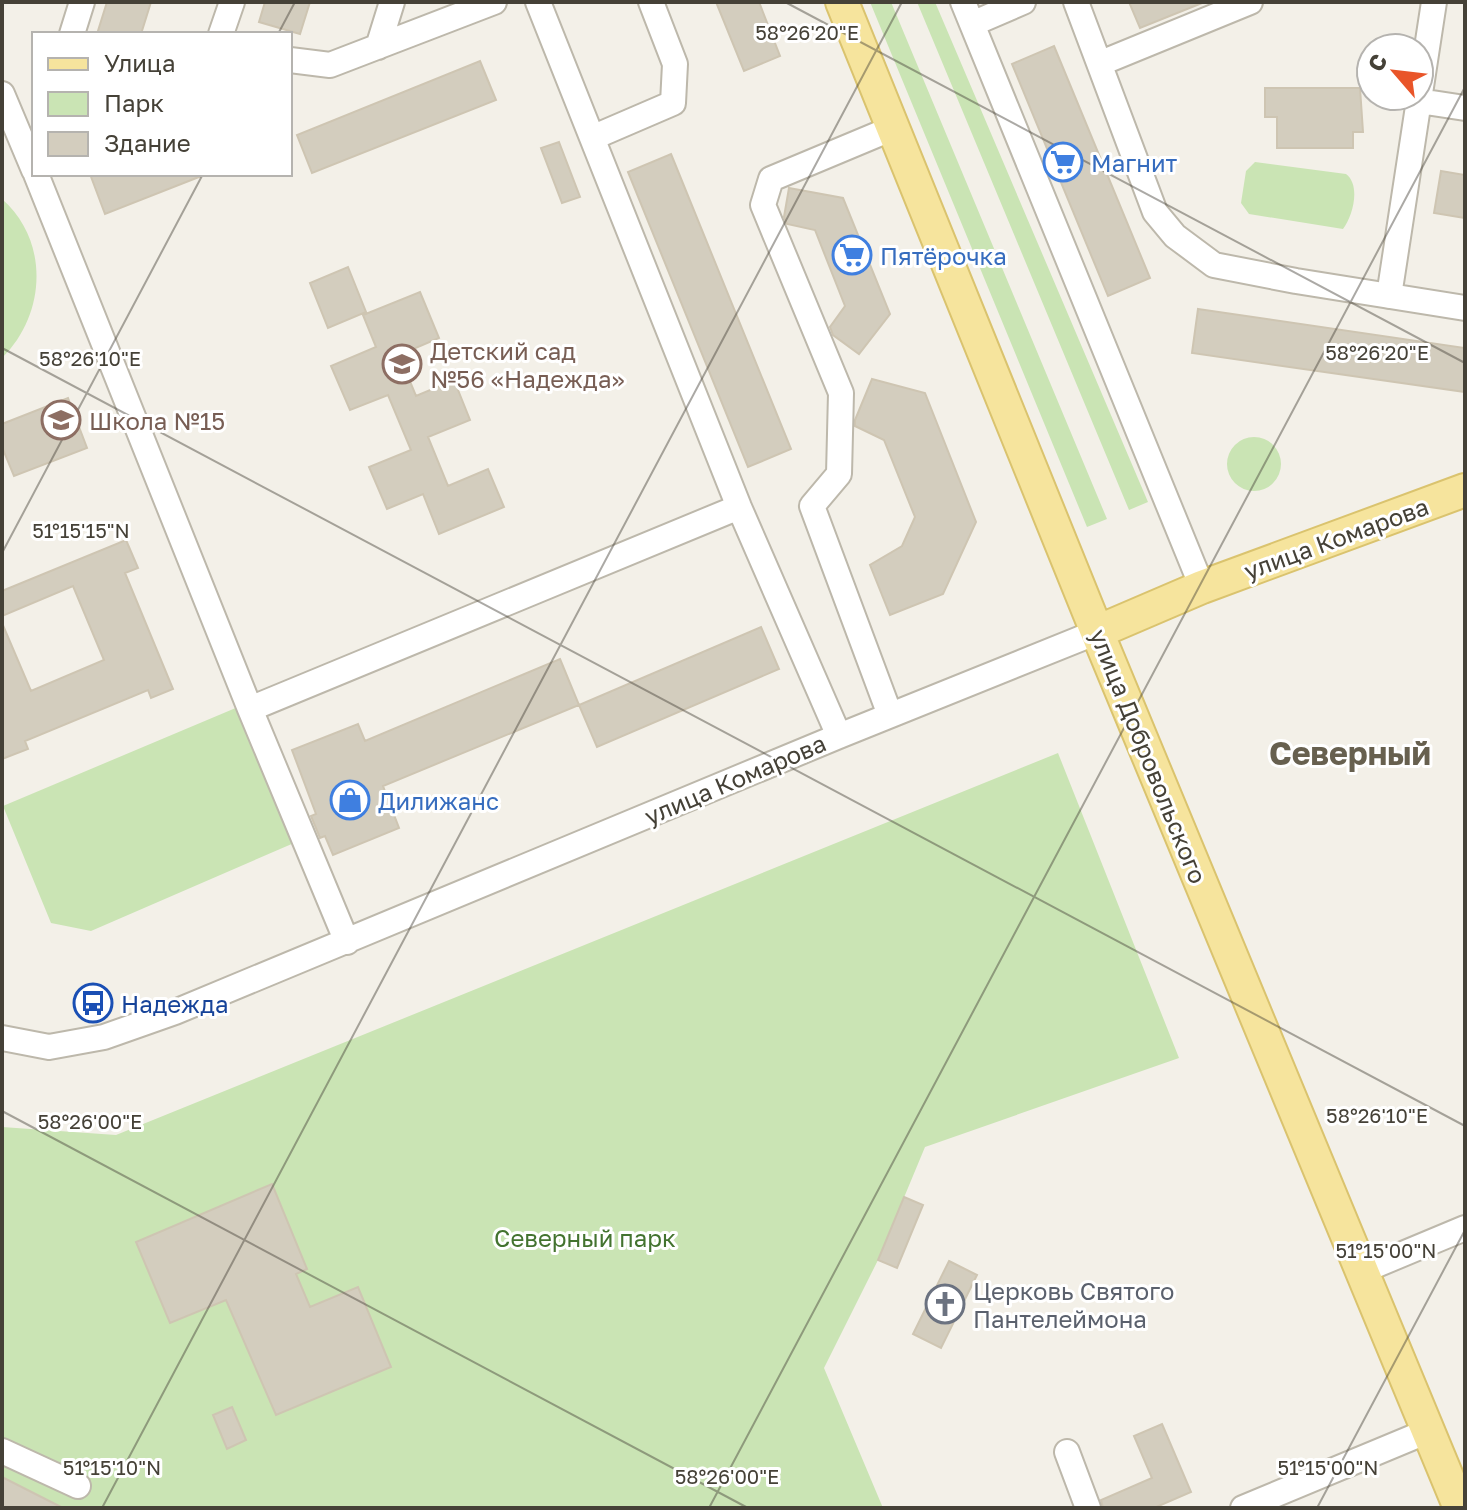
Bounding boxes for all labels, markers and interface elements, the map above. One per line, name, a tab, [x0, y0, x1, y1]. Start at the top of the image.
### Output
text: 58°26'20"E	[755, 20, 859, 44]
legend	[32, 32, 292, 176]
north arrow	[1355, 32, 1435, 112]
text: Улица	[104, 48, 176, 77]
text: С	[1361, 49, 1392, 76]
text: Парк	[104, 88, 164, 117]
text: Здание	[104, 128, 191, 157]
supermarket icon: Магнит	[1042, 141, 1084, 183]
place label: Магнит	[1091, 148, 1178, 177]
supermarket icon: Пятёрочка	[831, 234, 873, 276]
place label: Пятёрочка	[880, 241, 1007, 270]
place label: Детский сад №56 «Надежда»	[430, 336, 625, 393]
text: 58°26'20"E	[1325, 340, 1429, 364]
school or university icon: Детский сад №56 «Надежда»	[381, 343, 423, 385]
text: 58°26'10"E	[39, 346, 141, 370]
school or university icon: Школа №15	[40, 399, 82, 441]
place label: Школа №15	[89, 406, 225, 435]
street label: улица Комарова	[1240, 491, 1432, 585]
text: 51°15'15"N	[32, 518, 130, 542]
street label: улица Добровольского	[1085, 624, 1213, 888]
street label: улица Комарова	[640, 728, 830, 830]
district label: Северный	[1269, 734, 1431, 772]
shop icon: Дилижанс	[329, 779, 371, 821]
place label: Дилижанс	[378, 786, 499, 815]
bus stop icon: Надежда	[72, 982, 114, 1024]
place label: Надежда	[121, 989, 229, 1018]
text: 58°26'10"E	[1326, 1103, 1428, 1127]
text: 58°26'00"E	[38, 1109, 142, 1133]
park label: Северный парк	[494, 1223, 676, 1252]
text: 51°15'00"N	[1336, 1238, 1437, 1262]
place label: Церковь Святого Пантелеймона	[973, 1276, 1174, 1333]
church icon: Церковь Святого Пантелеймона	[924, 1283, 966, 1325]
text: 51°15'10"N	[63, 1455, 161, 1479]
text: 51°15'00"N	[1278, 1455, 1379, 1479]
text: 58°26'00"E	[675, 1464, 779, 1488]

